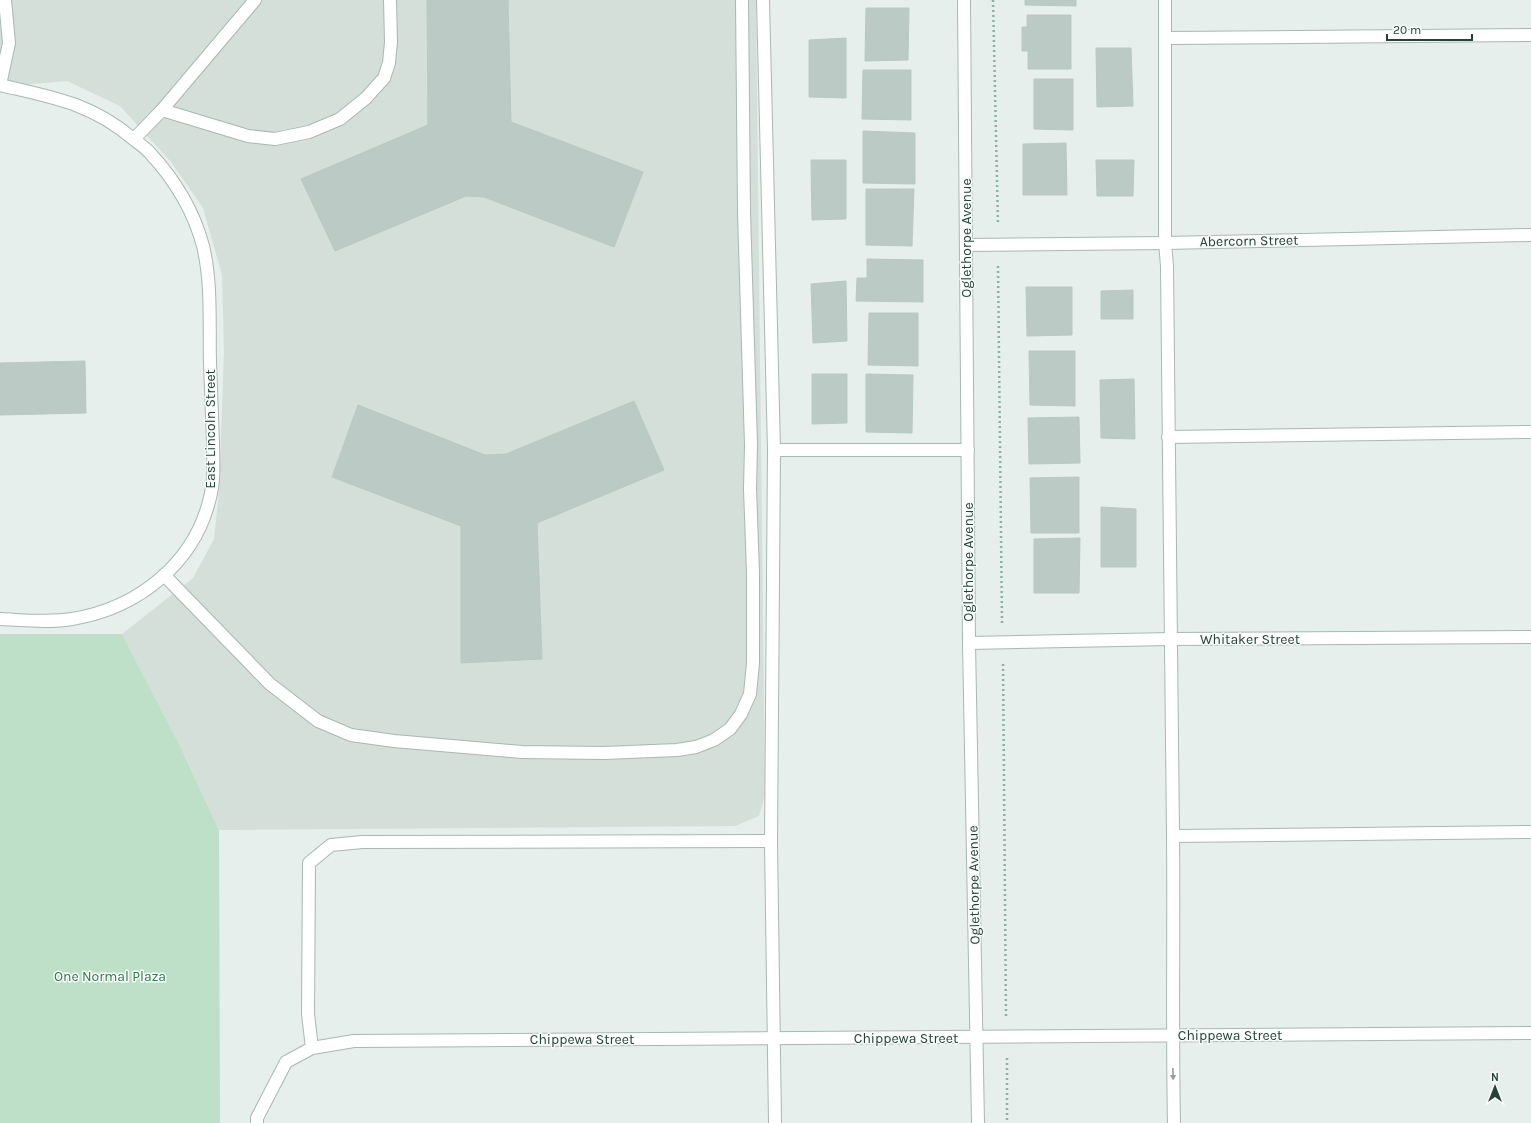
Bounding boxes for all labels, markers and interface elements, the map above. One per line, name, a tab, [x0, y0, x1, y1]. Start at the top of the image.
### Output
scale bar	[1387, 16, 1472, 42]
text: 20 m	[1393, 23, 1421, 37]
street label: Oglethorpe Avenue	[958, 178, 975, 298]
street label: Abercorn Street	[1199, 232, 1299, 250]
street label: East Lincoln Street	[202, 369, 219, 489]
street label: Oglethorpe Avenue	[960, 502, 977, 622]
street label: Whitaker Street	[1200, 631, 1300, 648]
street label: Oglethorpe Avenue	[964, 825, 984, 945]
park label: One Normal Plaza	[54, 968, 166, 985]
street label: Chippewa Street	[1178, 1027, 1282, 1044]
street label: Chippewa Street	[854, 1030, 958, 1047]
street label: Chippewa Street	[530, 1031, 634, 1048]
north arrow	[1475, 1067, 1515, 1107]
one-way arrow	[1169, 1068, 1176, 1080]
text: N	[1491, 1071, 1499, 1084]

